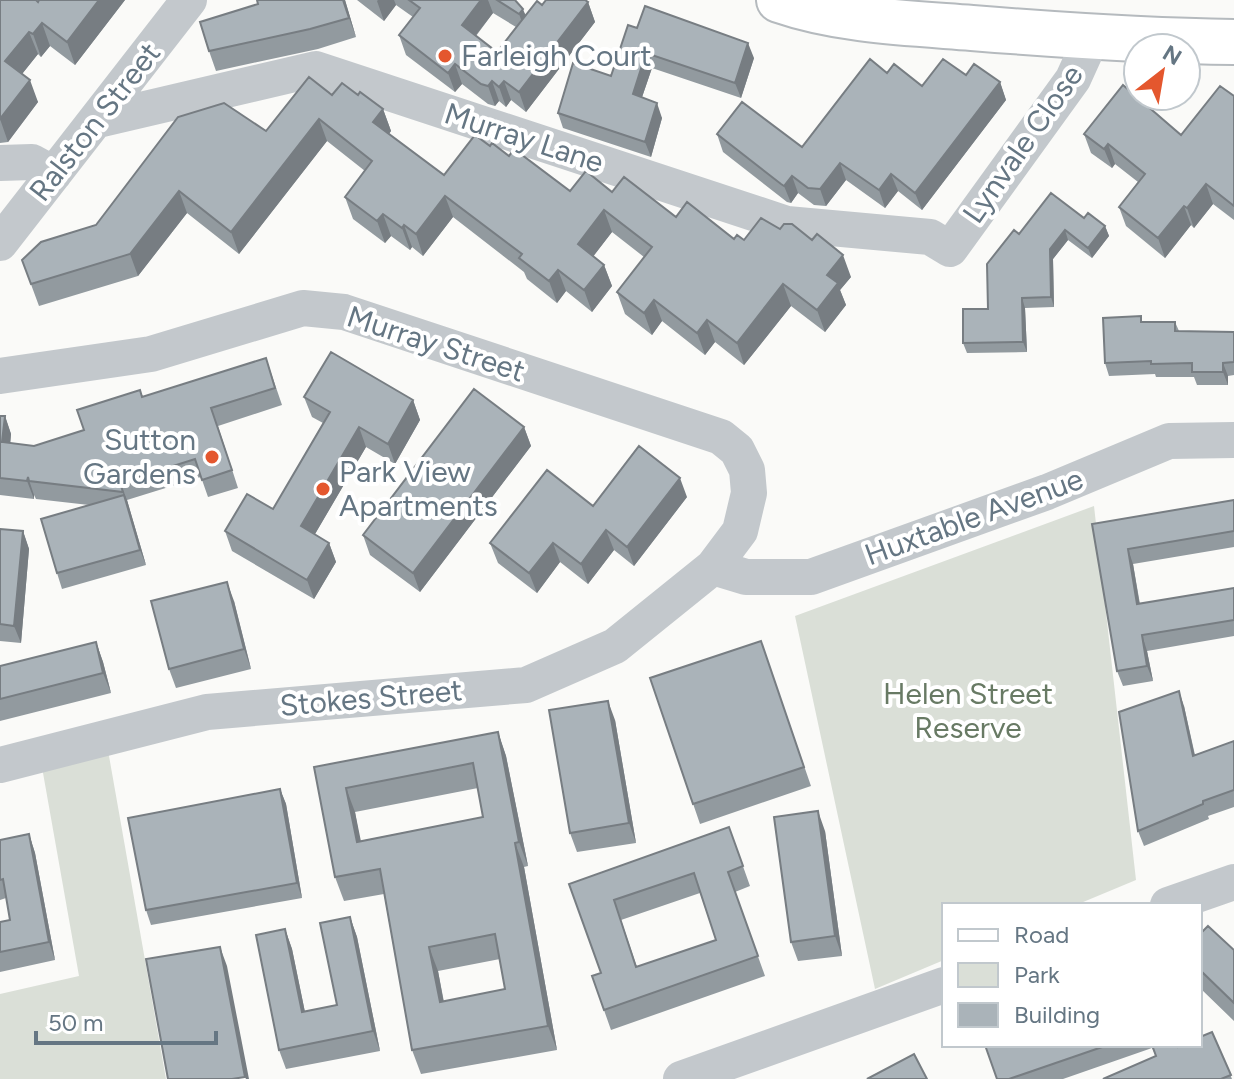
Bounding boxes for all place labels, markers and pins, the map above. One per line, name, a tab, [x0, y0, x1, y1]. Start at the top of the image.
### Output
place label: Farleigh Court	[461, 37, 652, 74]
marker: Farleigh Court	[436, 47, 454, 65]
place label: Sutton Gardens	[83, 421, 196, 492]
marker: Sutton Gardens	[203, 448, 221, 466]
place label: Park View Apartments	[339, 453, 498, 524]
marker: Park View Apartments	[314, 480, 332, 498]

